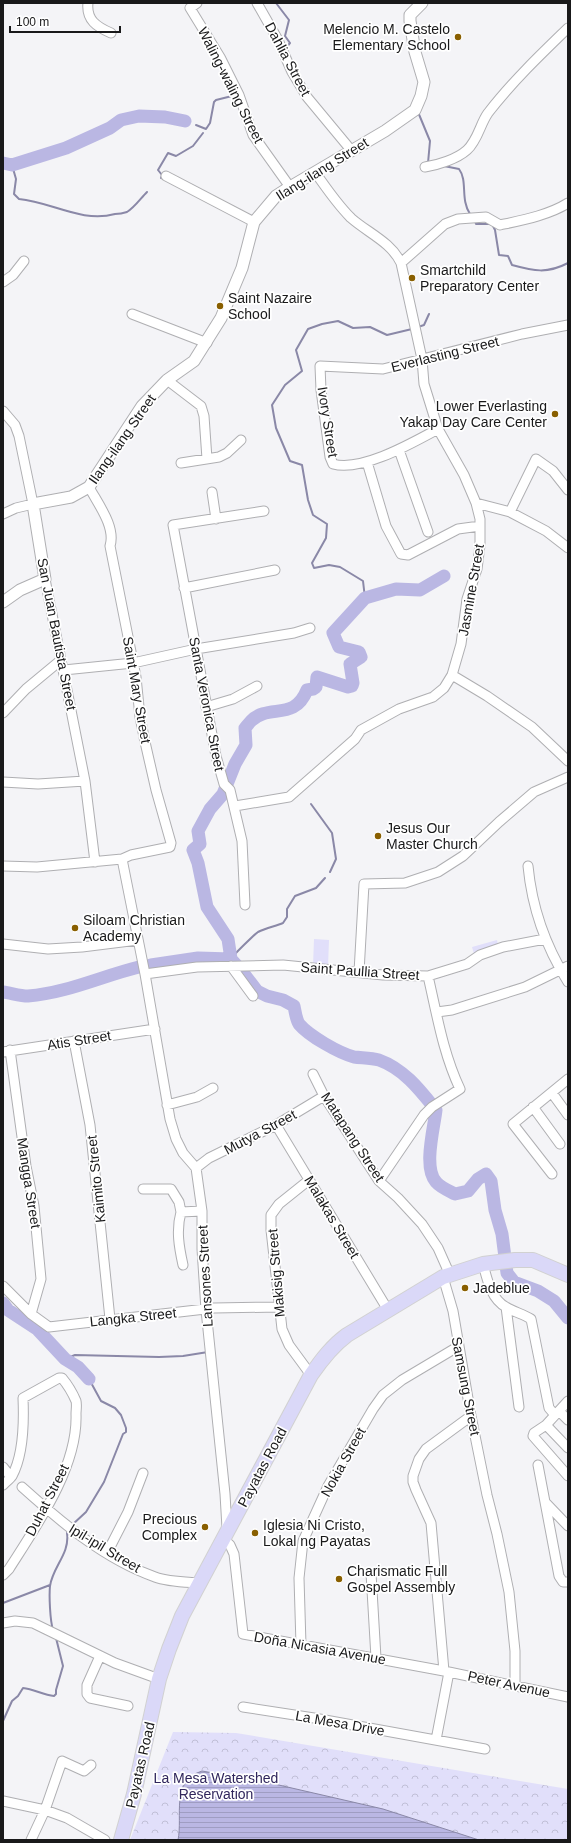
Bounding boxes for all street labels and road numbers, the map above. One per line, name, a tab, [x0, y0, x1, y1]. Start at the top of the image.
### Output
street label: Dahlia Street	[262, 20, 314, 99]
street label: Waling-waling Street	[195, 24, 267, 146]
street label: Ilang-ilang Street	[273, 134, 371, 204]
street label: Everlasting Street	[389, 333, 501, 375]
street label: Ivory Street	[314, 385, 342, 459]
street label: Ilang-ilang Street	[85, 391, 159, 487]
street label: Jasmine Street	[455, 543, 487, 637]
street label: San Juan Bautista Street	[34, 556, 80, 712]
street label: Saint Mary Street	[120, 635, 154, 745]
street label: Santa Veronica Street	[186, 636, 228, 772]
street label: Saint Paullia Street	[300, 959, 420, 983]
street label: Atis Street	[46, 1027, 112, 1053]
street label: Matapang Street	[318, 1089, 388, 1185]
street label: Mutya Street	[221, 1106, 299, 1158]
street label: Kaimito Street	[83, 1134, 109, 1224]
street label: Mangga Street	[14, 1136, 44, 1230]
street label: Malakas Street	[301, 1173, 363, 1261]
street label: Lansones Street	[194, 1225, 216, 1327]
street label: Makisig Street	[264, 1228, 288, 1318]
street label: Langka Street	[89, 1304, 177, 1330]
street label: Samsung Street	[449, 1335, 483, 1437]
street label: Payatas Road	[234, 1424, 290, 1510]
street label: Nokia Street	[317, 1424, 369, 1500]
street label: Duhat Street	[22, 1461, 72, 1539]
street label: Ipil-ipil Street	[66, 1520, 144, 1576]
street label: Doña Nicasia Avenue	[253, 1629, 387, 1668]
street label: Peter Avenue	[466, 1667, 552, 1701]
street label: La Mesa Drive	[294, 1707, 386, 1739]
street label: Payatas Road	[122, 1720, 158, 1810]

